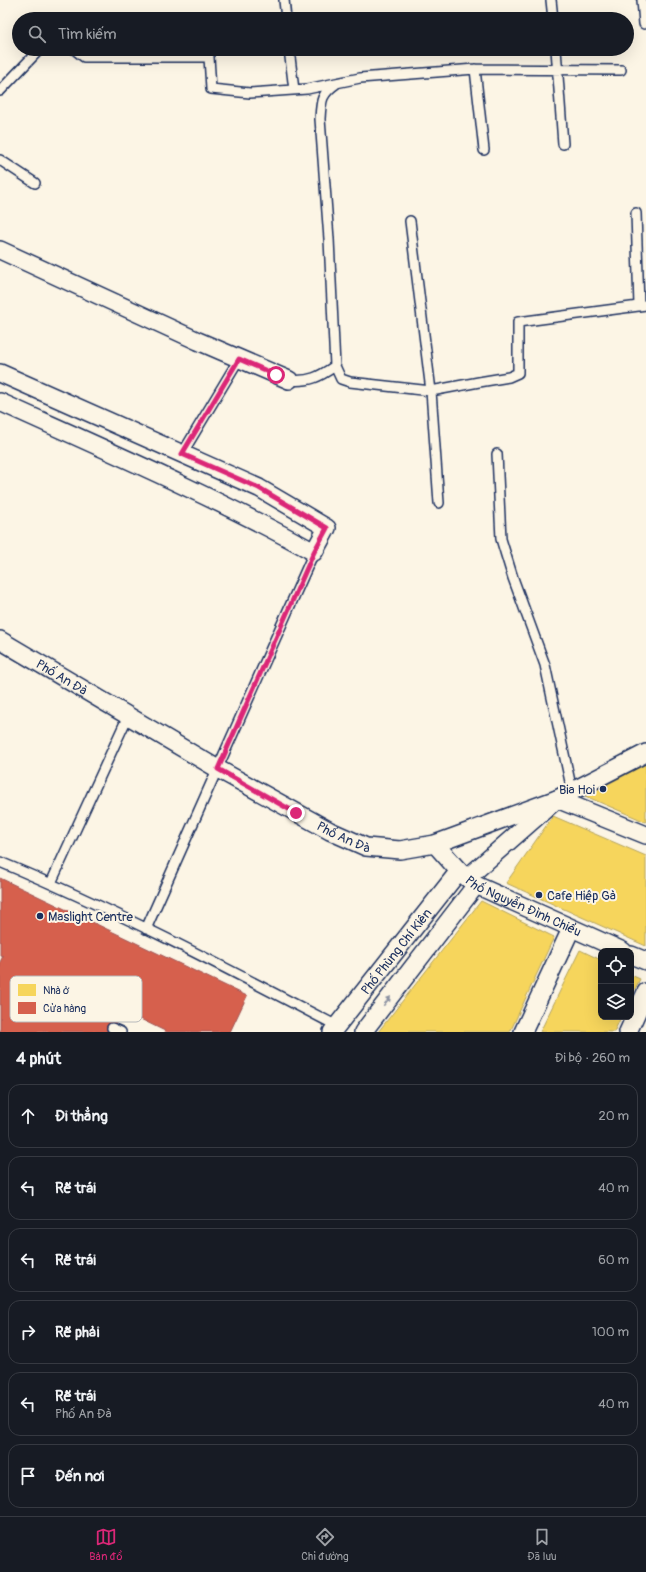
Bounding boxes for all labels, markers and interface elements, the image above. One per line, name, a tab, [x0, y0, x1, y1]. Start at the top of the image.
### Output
search box	[12, 12, 634, 56]
icon: search	[26, 23, 48, 45]
text: Tìm kiếm	[58, 25, 117, 44]
route start	[267, 366, 285, 384]
street label: Phố An Đà	[33, 656, 90, 699]
place label: Bia Hoi	[559, 782, 595, 798]
marker: Bia Hoi	[598, 784, 608, 794]
route end	[287, 804, 305, 822]
street label: Phố An Đà	[314, 818, 370, 856]
street label: Phố Nguyễn Đình Chiểu	[462, 873, 584, 940]
place label: Cafe Hiệp Gà	[547, 888, 616, 904]
marker: Cafe Hiệp Gà	[534, 890, 544, 900]
street label: Phố Phùng Chí Kiên	[358, 906, 435, 998]
place label: Maslight Centre	[48, 909, 133, 925]
marker: Maslight Centre	[35, 911, 45, 921]
map controls	[598, 948, 634, 1020]
button: locate	[598, 948, 634, 984]
legend	[10, 976, 142, 1022]
text: Nhà ở	[43, 984, 70, 997]
button: layers	[598, 984, 634, 1020]
one-way arrow	[382, 996, 391, 1007]
text: Cửa hàng	[43, 1002, 86, 1015]
text: 4 phút	[16, 1048, 61, 1069]
text: Đi bộ · 260 m	[555, 1050, 630, 1066]
icon: ahead	[17, 1105, 39, 1127]
text: Đi thẳng	[55, 1107, 108, 1126]
text: 20 m	[598, 1108, 629, 1124]
icon: left	[17, 1177, 39, 1199]
text: Rẽ trái	[55, 1179, 96, 1198]
text: 40 m	[598, 1180, 629, 1196]
icon: left	[17, 1249, 39, 1271]
text: Rẽ trái	[55, 1251, 96, 1270]
text: 60 m	[598, 1252, 629, 1268]
icon: right	[17, 1321, 39, 1343]
text: Rẽ phải	[55, 1323, 99, 1342]
text: 100 m	[592, 1324, 629, 1340]
text: Rẽ trái	[55, 1387, 96, 1406]
icon: left	[17, 1393, 39, 1415]
text: 40 m	[598, 1396, 629, 1412]
text: Phố An Đà	[55, 1406, 112, 1422]
icon: arrive	[17, 1465, 39, 1487]
text: Đến nơi	[55, 1467, 104, 1486]
tab: Bản đồ	[89, 1526, 123, 1563]
tab: Chỉ đường	[301, 1526, 349, 1563]
tab: Đã lưu	[527, 1526, 557, 1563]

